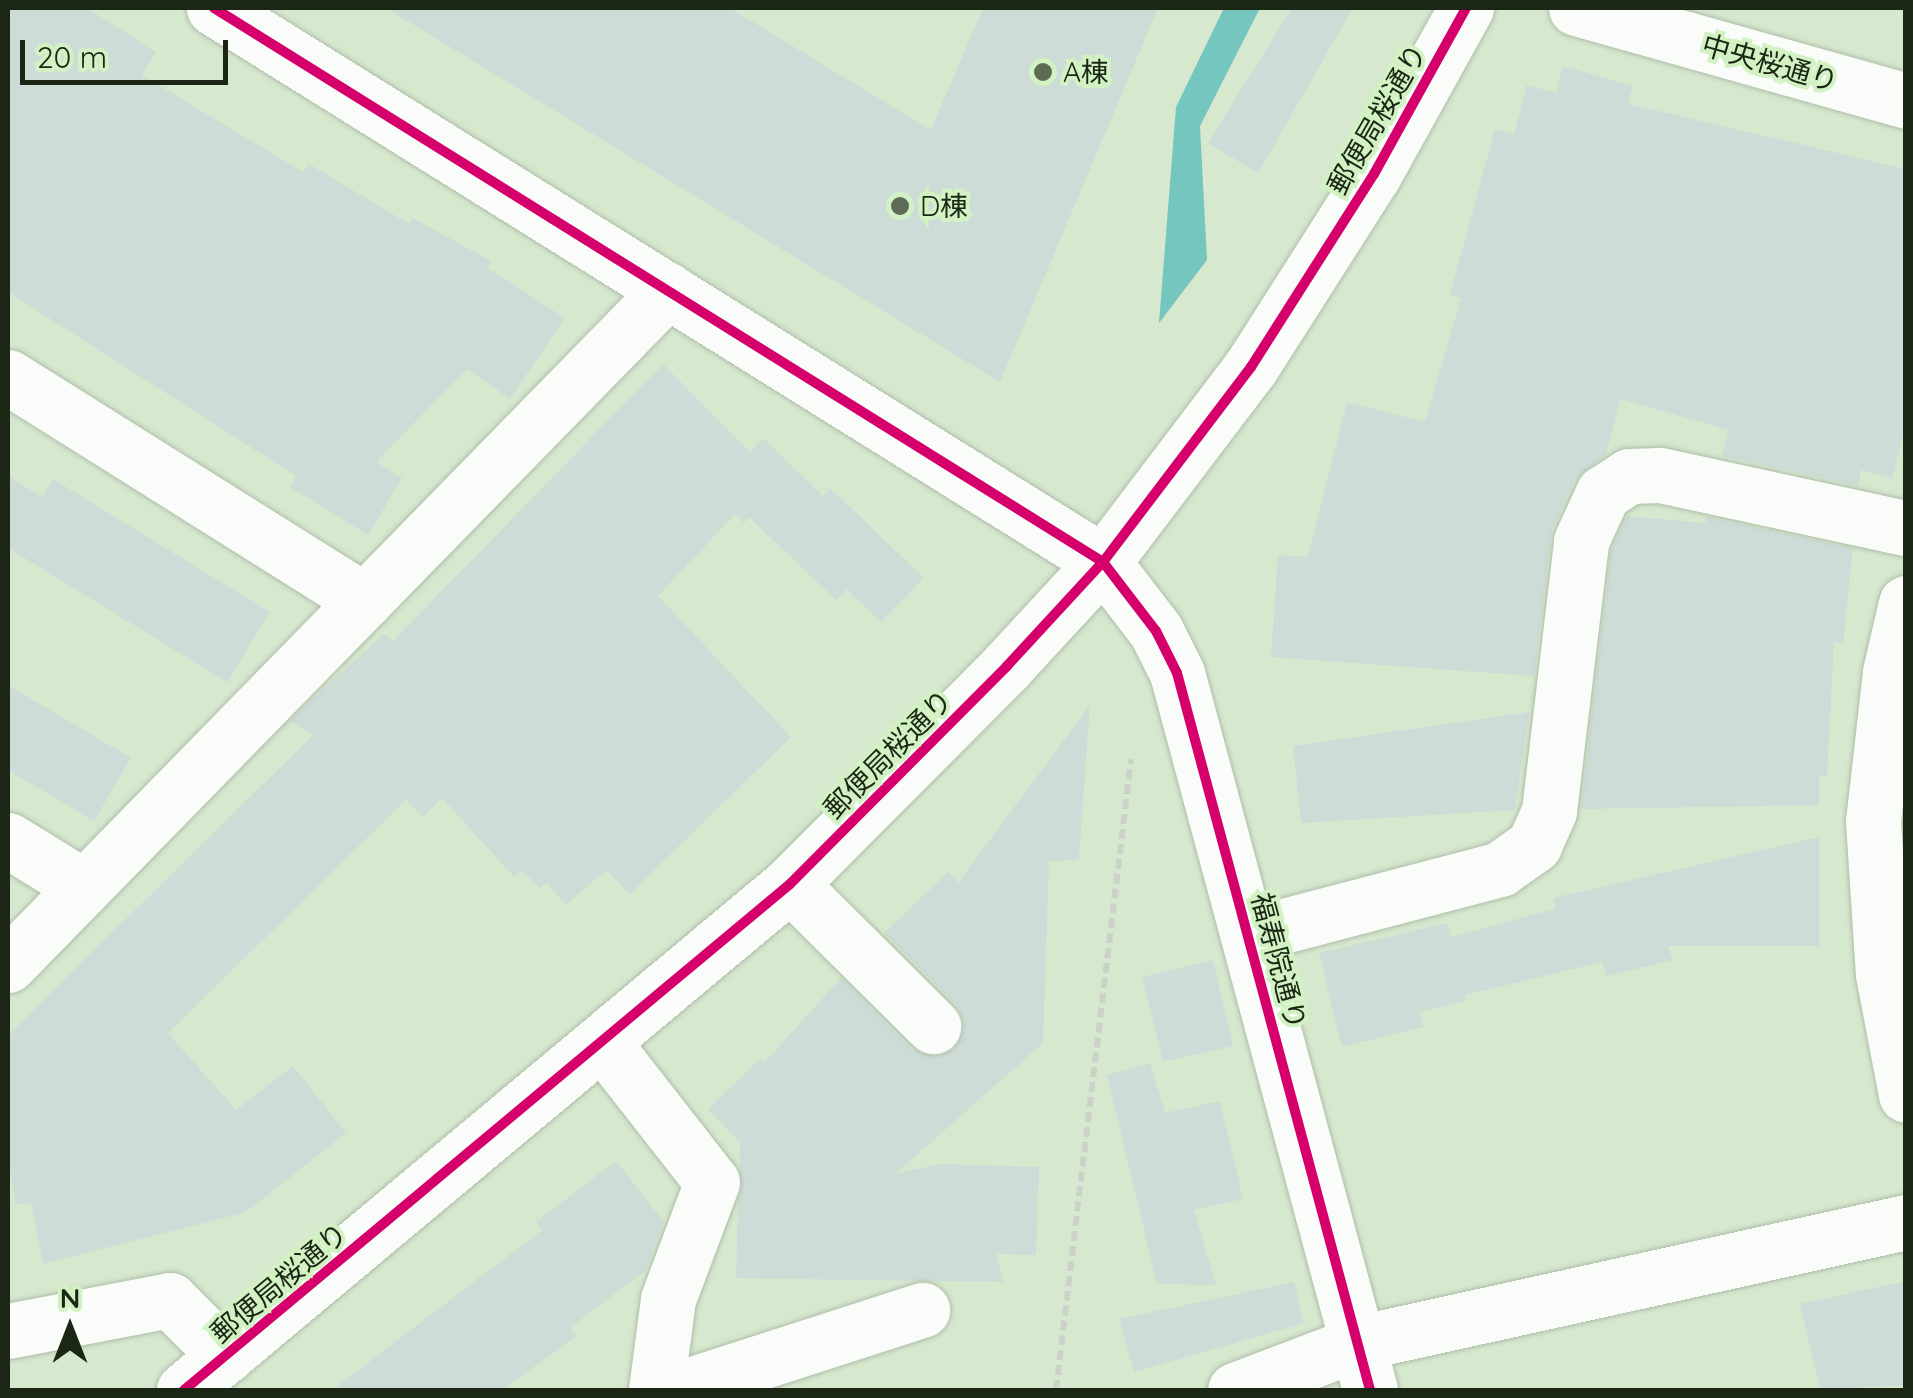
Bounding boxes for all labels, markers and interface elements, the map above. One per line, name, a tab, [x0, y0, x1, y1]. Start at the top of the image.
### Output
scale bar	[25, 20, 232, 82]
street label: 中央桜通り	[1698, 28, 1842, 98]
text: 20 m	[37, 38, 107, 76]
street label: 郵便局桜通り	[1320, 38, 1434, 200]
place label: A棟	[1063, 55, 1109, 89]
marker: A棟	[1032, 61, 1054, 83]
place label: D棟	[920, 189, 968, 223]
marker: D棟	[889, 195, 911, 217]
street label: 郵便局桜通り	[817, 683, 959, 825]
street label: 福寿院通り	[1245, 889, 1313, 1033]
street label: 郵便局桜通り	[204, 1216, 354, 1350]
north arrow	[20, 1278, 120, 1378]
text: N	[60, 1280, 80, 1315]

